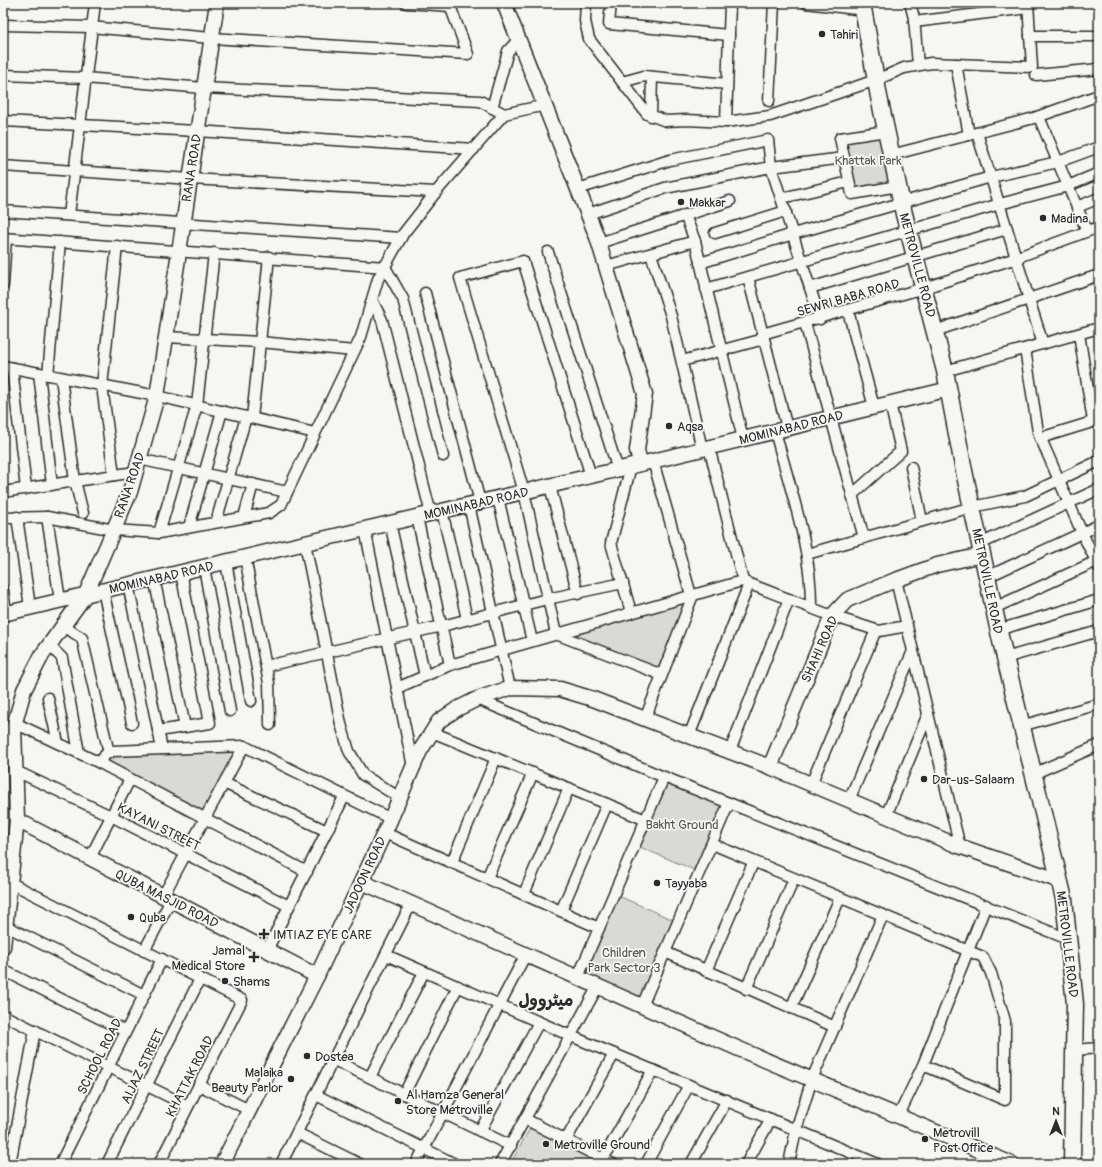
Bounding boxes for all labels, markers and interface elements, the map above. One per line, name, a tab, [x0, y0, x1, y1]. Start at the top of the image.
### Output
place label: Tahiri	[830, 27, 858, 43]
marker: Tahiri	[817, 29, 827, 39]
street label: RANA ROAD	[179, 133, 205, 203]
park label: Khattak Park	[834, 153, 902, 169]
place label: Makkar	[689, 195, 726, 211]
marker: Makkar	[676, 197, 686, 207]
street label: METROVILLE ROAD	[895, 211, 939, 319]
place label: Madina	[1051, 211, 1088, 227]
marker: Madina	[1038, 213, 1048, 223]
street label: SEWRI BABA ROAD	[795, 276, 901, 320]
street label: MOMINABAD ROAD	[738, 407, 845, 449]
place label: Aqsa	[677, 419, 703, 435]
marker: Aqsa	[664, 421, 674, 431]
street label: RANA ROAD	[111, 450, 149, 520]
street label: MOMINABAD ROAD	[422, 484, 530, 524]
street label: METROVILLE ROAD	[968, 527, 1006, 635]
street label: MOMINABAD ROAD	[107, 558, 215, 598]
street label: SHAHI ROAD	[798, 614, 842, 685]
place label: Dar-us-Salaam	[932, 772, 1015, 788]
marker: Dar-us-Salaam	[919, 774, 929, 784]
street label: KAYANI STREET	[115, 799, 203, 855]
park label: Bakht Ground	[645, 817, 719, 833]
street label: JADOON ROAD	[340, 834, 390, 917]
street label: QUBA MASJID ROAD	[112, 866, 221, 932]
place label: Tayyaba	[665, 876, 707, 892]
marker: Tayyaba	[652, 878, 662, 888]
street label: METROVILLE ROAD	[1053, 890, 1081, 998]
place label: Quba	[139, 910, 166, 926]
marker: Quba	[126, 912, 136, 922]
place label: IMTIAZ EYE CARE	[273, 927, 372, 943]
marker: IMTIAZ EYE CARE	[258, 928, 270, 940]
place label: Jamal Medical Store	[171, 943, 246, 974]
park label: Children Park Sector 3	[587, 945, 661, 976]
marker: Jamal Medical Store	[248, 951, 260, 963]
place label: Shams	[233, 974, 270, 990]
marker: Shams	[220, 976, 230, 986]
district label: میٹروول	[519, 990, 574, 1011]
street label: SCHOOL ROAD	[74, 1016, 126, 1097]
street label: AIJAZ STREET	[118, 1026, 168, 1107]
street label: KHATTAK ROAD	[163, 1033, 217, 1120]
place label: Dostea	[315, 1049, 354, 1065]
marker: Dostea	[302, 1051, 312, 1061]
place label: Malaika Beauty Parlor	[211, 1065, 283, 1096]
marker: Malaika Beauty Parlor	[286, 1074, 296, 1084]
place label: Al Hamza General Store Metroville	[406, 1087, 504, 1118]
marker: Al Hamza General Store Metroville	[393, 1096, 403, 1106]
north arrow	[1036, 1101, 1076, 1141]
text: N	[1052, 1105, 1060, 1118]
place label: Metrovill Post Office	[933, 1125, 994, 1156]
marker: Metrovill Post Office	[920, 1134, 930, 1144]
place label: Metroville Ground	[554, 1137, 650, 1153]
marker: Metroville Ground	[541, 1139, 551, 1149]

